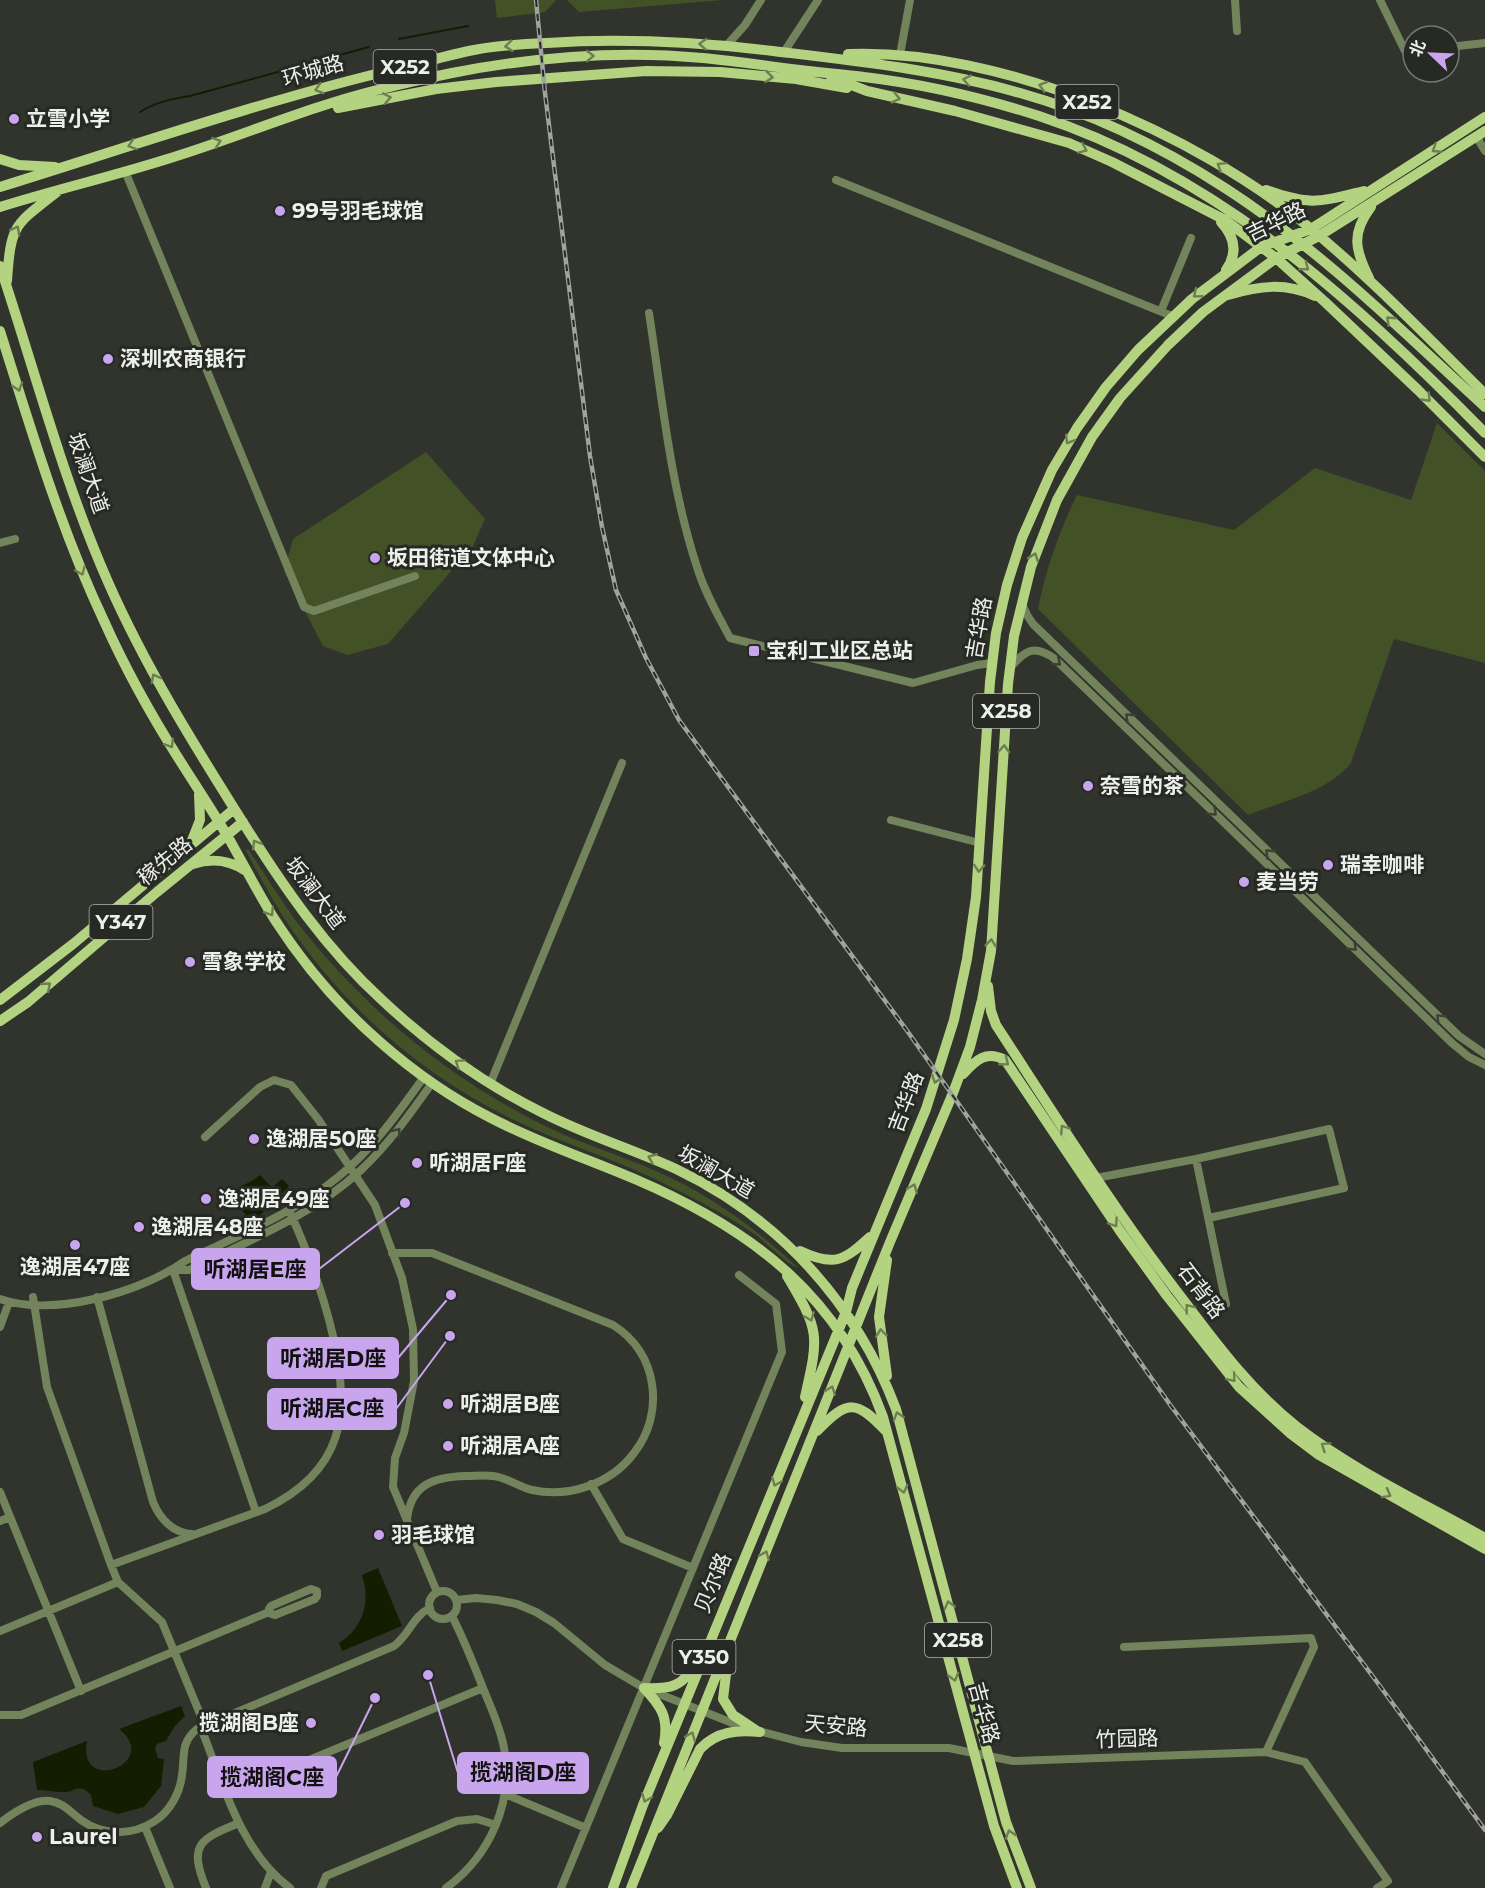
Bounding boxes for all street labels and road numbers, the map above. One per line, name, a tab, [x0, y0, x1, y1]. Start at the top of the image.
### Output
street label: 环城路	[279, 50, 347, 91]
road number: X252	[374, 50, 436, 84]
road number: X252	[1056, 85, 1118, 119]
street label: 吉华路	[1242, 197, 1310, 247]
street label: 坂澜大道	[63, 429, 114, 517]
street label: 吉华路	[961, 595, 996, 661]
road number: X258	[973, 694, 1039, 728]
street label: 稼先路	[132, 831, 197, 890]
street label: 坂澜大道	[280, 852, 351, 934]
road number: Y347	[90, 905, 152, 939]
street label: 吉华路	[883, 1068, 928, 1136]
street label: 坂澜大道	[674, 1140, 759, 1203]
street label: 石背路	[1172, 1258, 1230, 1323]
street label: 贝尔路	[689, 1549, 736, 1617]
road number: X258	[925, 1623, 991, 1657]
road number: Y350	[672, 1640, 736, 1674]
street label: 吉华路	[964, 1679, 1005, 1747]
street label: 天安路	[804, 1710, 869, 1741]
street label: 竹园路	[1095, 1725, 1159, 1752]

